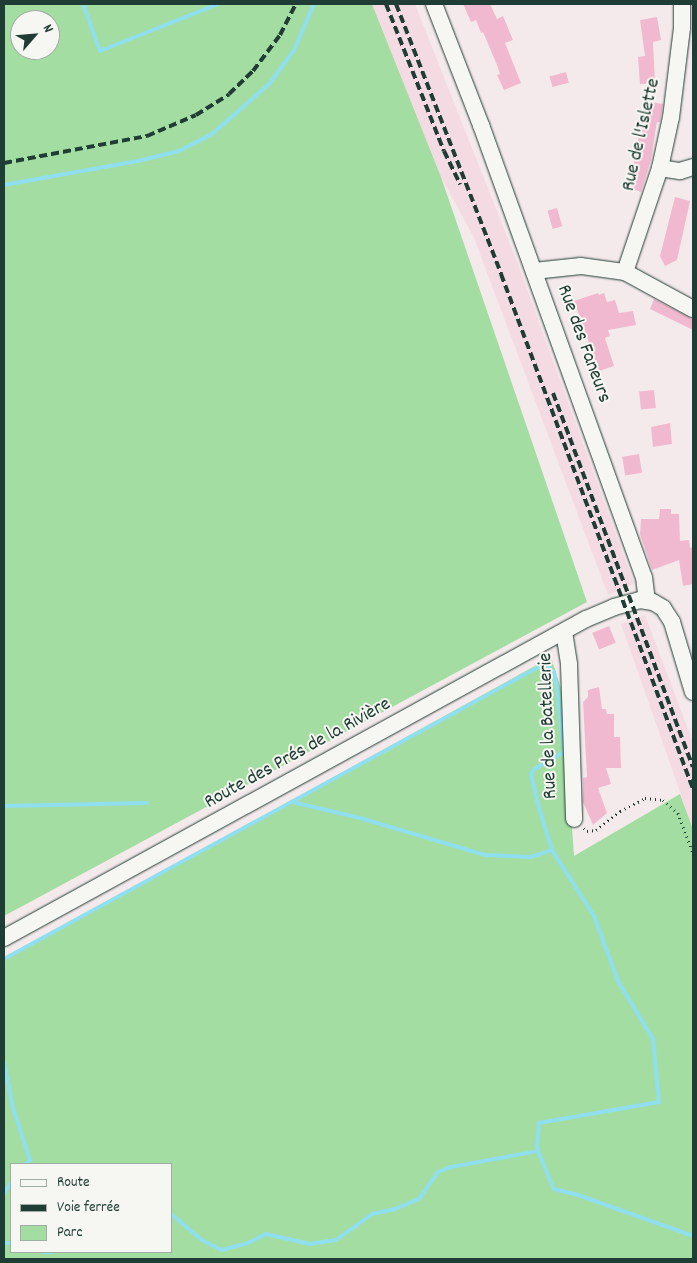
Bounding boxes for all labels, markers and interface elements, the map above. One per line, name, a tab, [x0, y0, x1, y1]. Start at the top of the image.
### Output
north arrow	[10, 10, 60, 60]
text: N	[37, 21, 58, 36]
street label: Rue de l'Islette	[617, 76, 667, 194]
street label: Rue des Faneurs	[551, 282, 615, 406]
street label: Rue de la Batellerie	[534, 652, 564, 800]
street label: Route des Prés de la Rivière	[201, 693, 395, 815]
legend	[10, 1163, 172, 1253]
text: Route	[57, 1172, 90, 1194]
text: Voie ferrée	[57, 1197, 120, 1219]
text: Parc	[57, 1222, 82, 1244]

